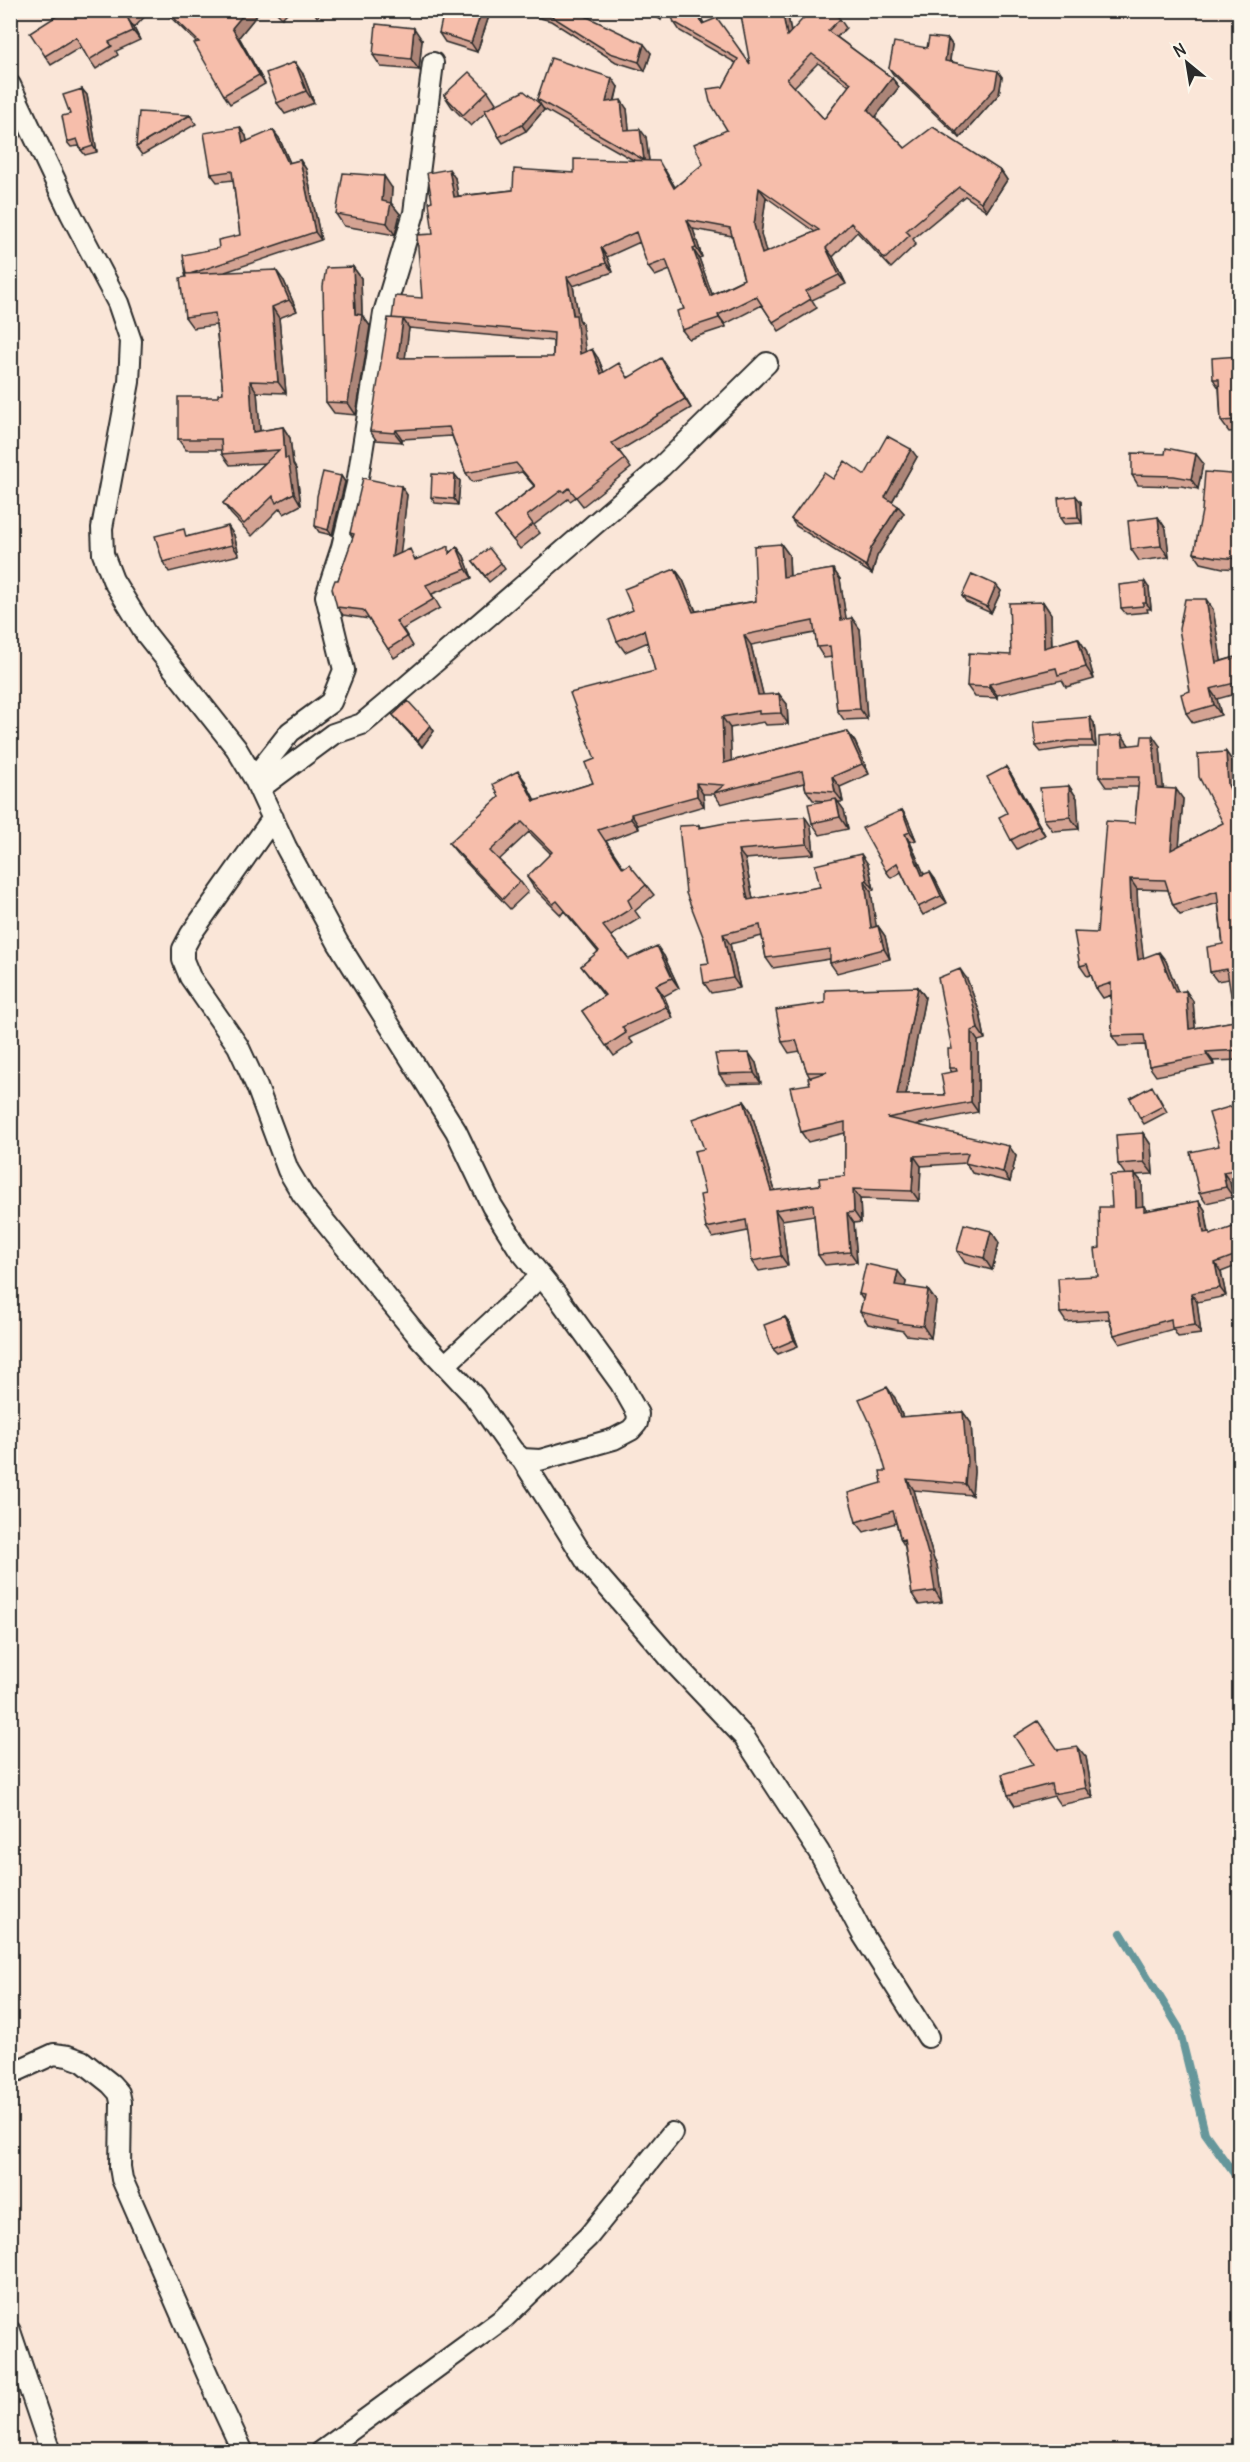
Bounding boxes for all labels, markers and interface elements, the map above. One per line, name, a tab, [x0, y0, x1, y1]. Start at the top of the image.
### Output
north arrow	[1157, 33, 1217, 93]
text: N	[1170, 39, 1189, 61]

